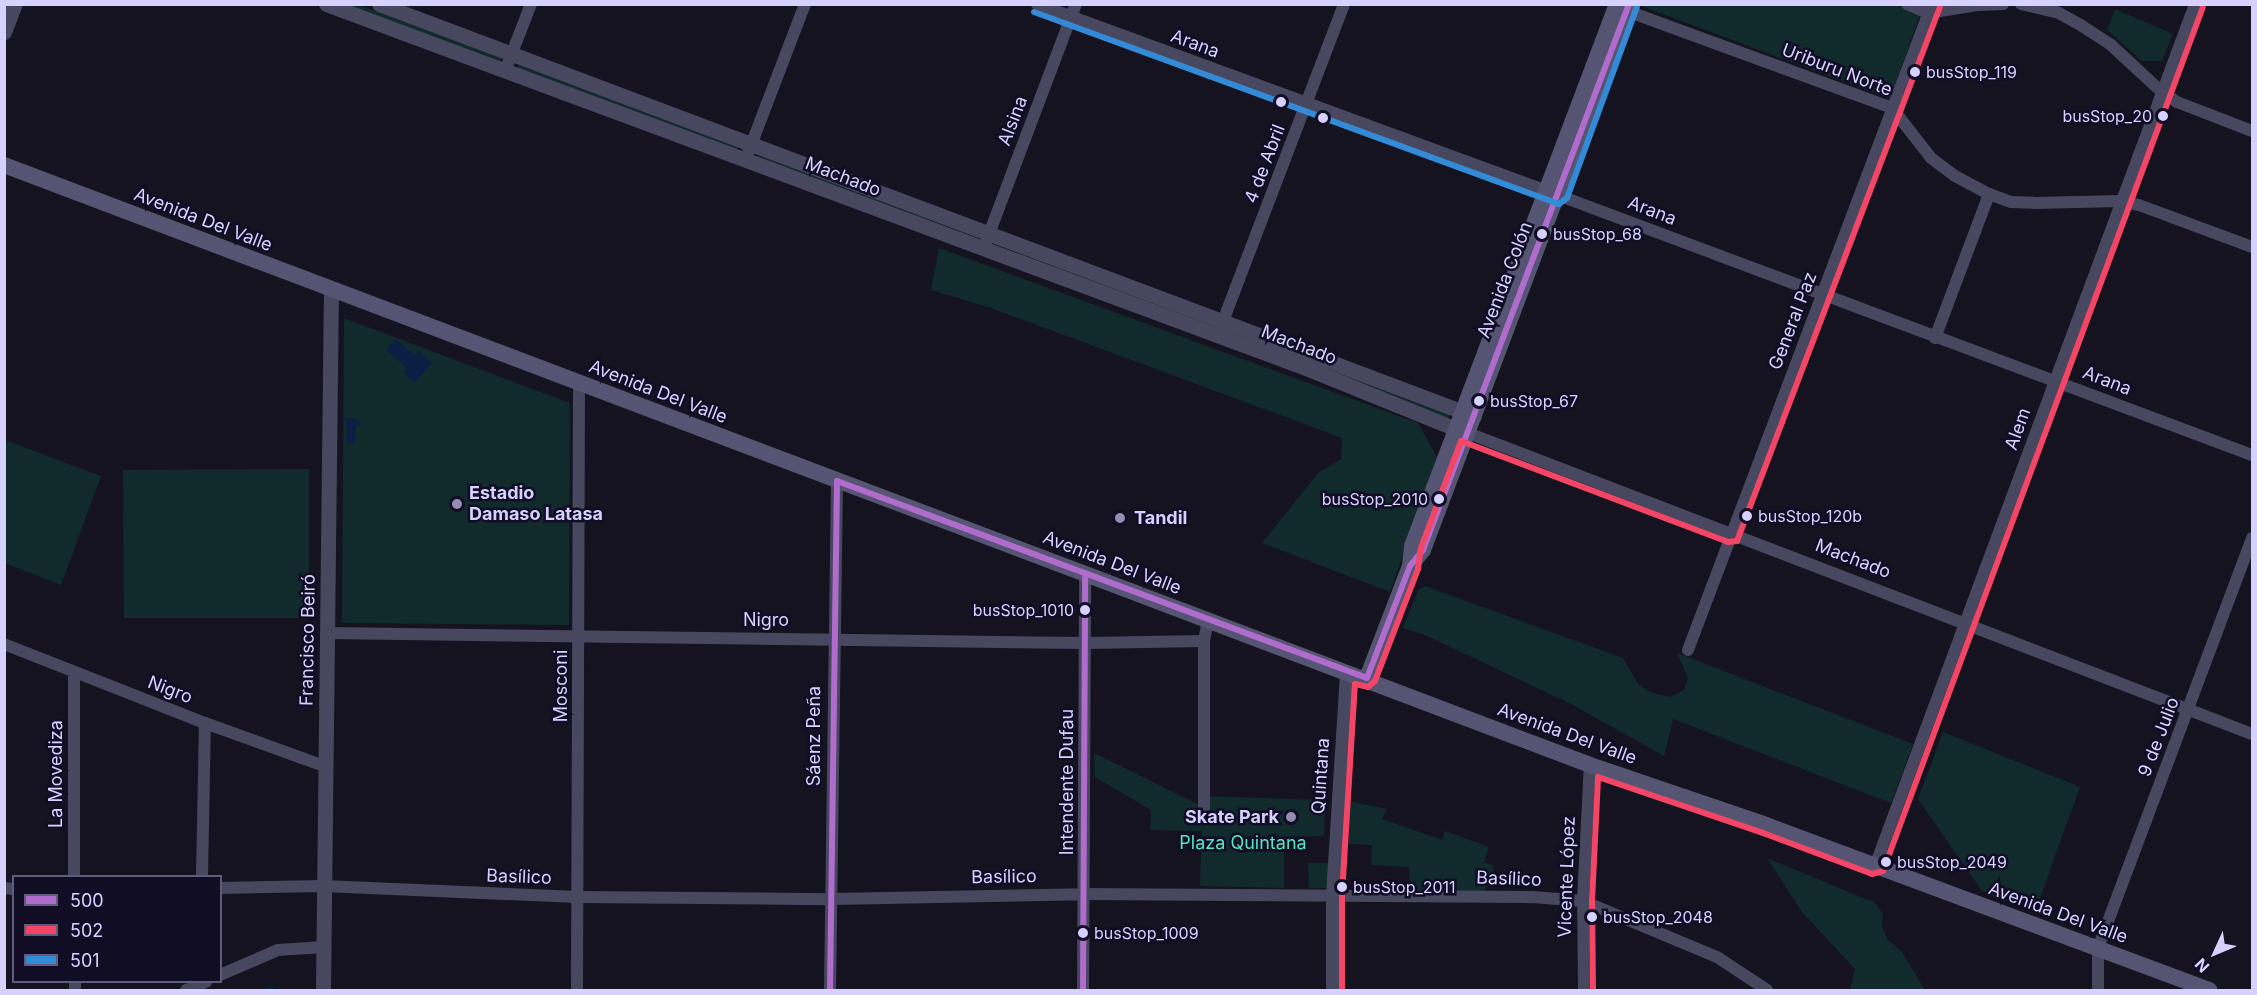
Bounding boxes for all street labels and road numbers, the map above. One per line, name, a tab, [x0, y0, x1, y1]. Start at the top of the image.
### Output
street label: Arana	[1168, 25, 1222, 63]
street label: Uriburu Norte	[1779, 39, 1895, 101]
street label: Alsina	[994, 93, 1032, 149]
street label: 4 de Abril	[1240, 122, 1290, 206]
street label: Machado	[802, 153, 884, 201]
street label: Avenida Del Valle	[131, 184, 275, 256]
street label: Arana	[1625, 192, 1679, 230]
street label: Avenida Colón	[1473, 219, 1537, 341]
street label: General Paz	[1764, 269, 1822, 373]
street label: Machado	[1258, 321, 1340, 369]
street label: Avenida Del Valle	[586, 356, 730, 428]
street label: Arana	[2080, 362, 2134, 400]
street label: Alem	[2000, 405, 2036, 453]
street label: Avenida Del Valle	[1040, 527, 1184, 599]
street label: Machado	[1812, 535, 1894, 583]
street label: Francisco Beiró	[296, 574, 320, 706]
street label: Nigro	[743, 609, 789, 631]
street label: Mosconi	[550, 650, 572, 722]
street label: Nigro	[145, 672, 195, 708]
street label: Sáenz Peña	[803, 686, 825, 786]
street label: 9 de Julio	[2134, 694, 2184, 780]
street label: Avenida Del Valle	[1495, 699, 1639, 769]
street label: Intendente Dufau	[1056, 709, 1078, 855]
street label: La Movediza	[45, 720, 67, 828]
street label: Quintana	[1308, 737, 1334, 815]
street label: Vicente López	[1554, 816, 1580, 938]
street label: Basílico	[486, 865, 552, 889]
street label: Basílico	[971, 866, 1037, 888]
street label: Basílico	[1476, 867, 1542, 891]
street label: Avenida Del Valle	[1986, 878, 2130, 948]

